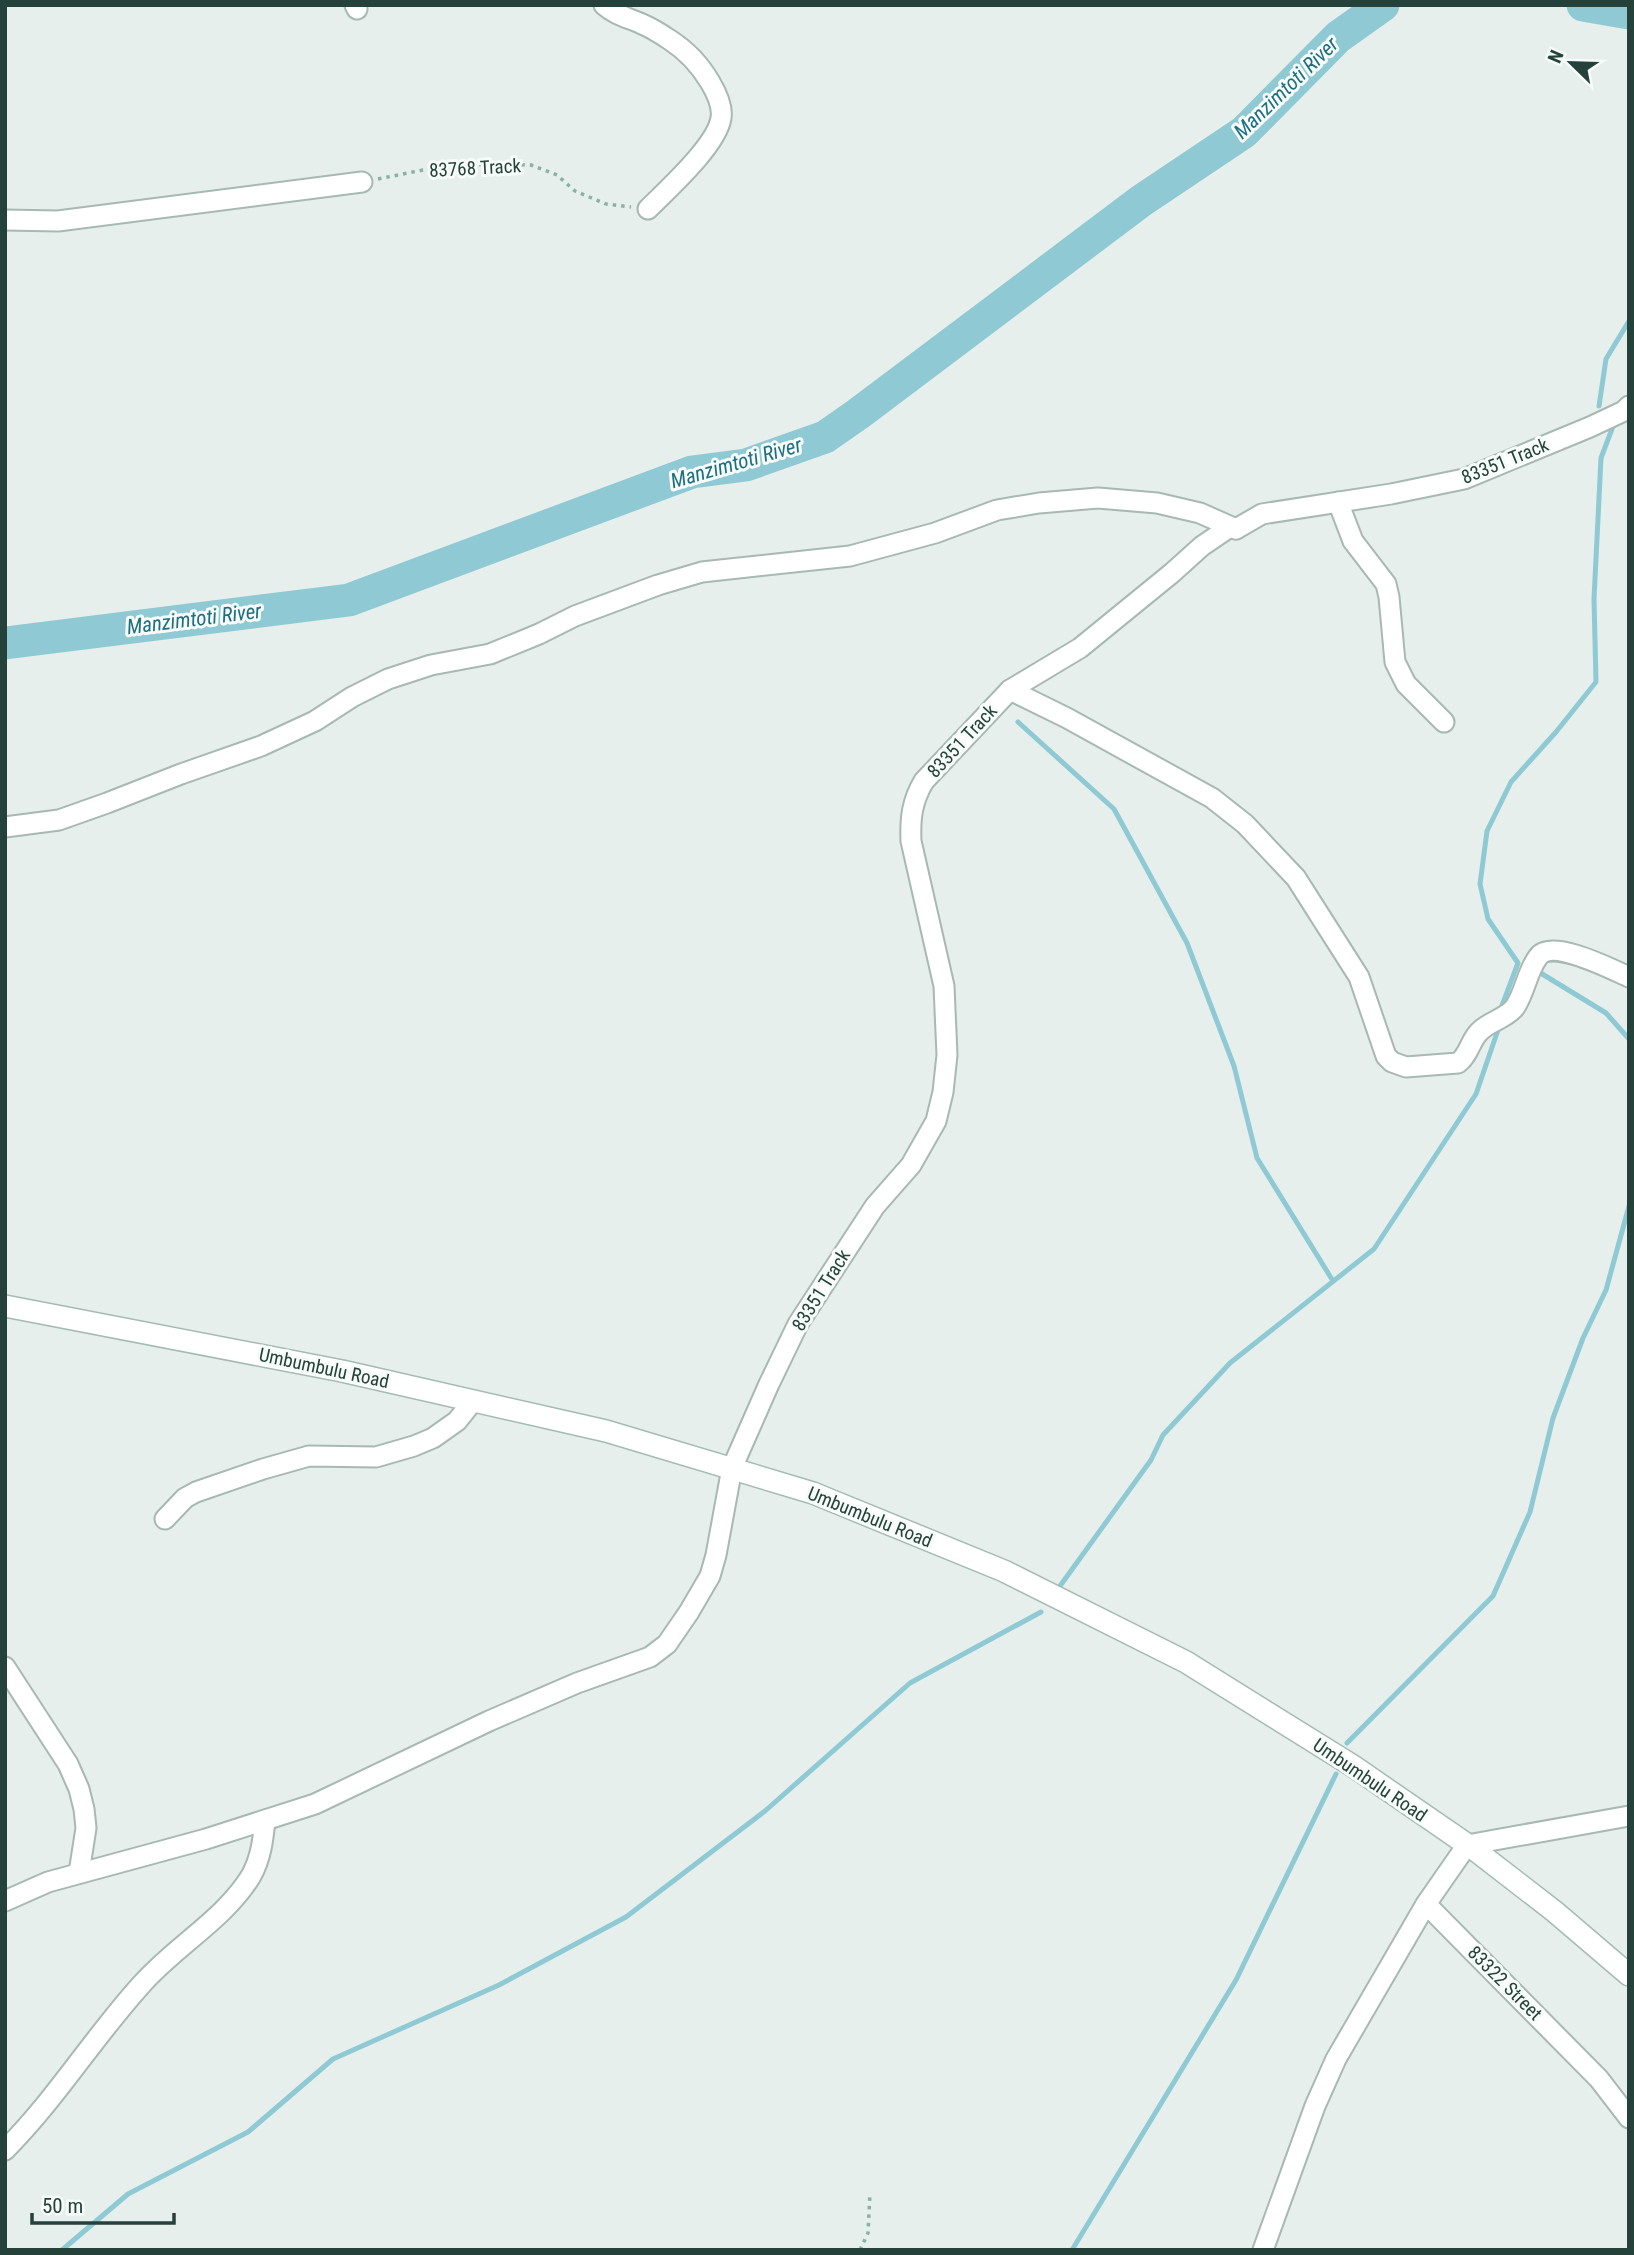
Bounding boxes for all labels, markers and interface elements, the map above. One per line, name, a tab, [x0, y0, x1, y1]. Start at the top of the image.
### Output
north arrow	[1536, 28, 1606, 98]
water label: Manzimtoti River	[1229, 32, 1344, 144]
text: N	[1543, 47, 1569, 66]
street label: 83768 Track	[428, 154, 522, 182]
water label: Manzimtoti River	[668, 433, 805, 493]
street label: 83351 Track	[1458, 433, 1552, 489]
water label: Manzimtoti River	[125, 599, 263, 639]
street label: 83351 Track	[922, 699, 1002, 782]
street label: 83351 Track	[787, 1245, 855, 1335]
street label: Umbumbulu Road	[257, 1343, 391, 1393]
street label: Umbumbulu Road	[804, 1482, 936, 1552]
street label: Umbumbulu Road	[1309, 1733, 1431, 1827]
street label: 83322 Street	[1463, 1941, 1547, 2025]
scale bar	[32, 2182, 173, 2226]
text: 50 m	[42, 2194, 83, 2218]

